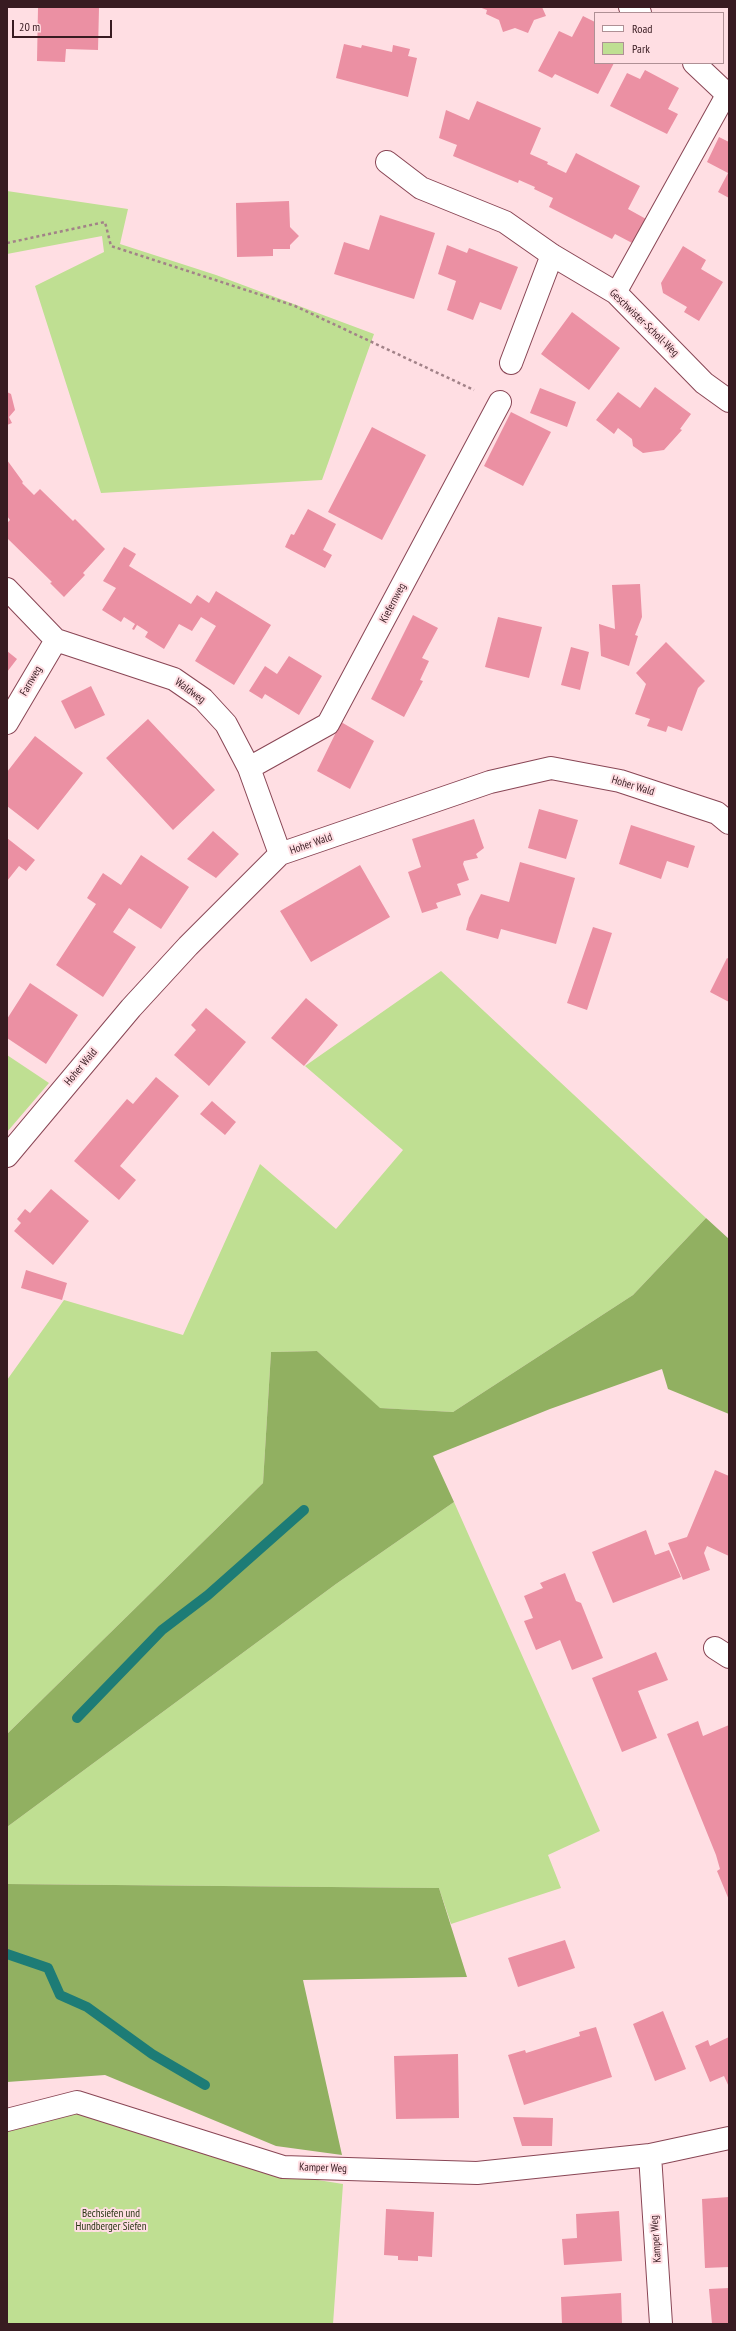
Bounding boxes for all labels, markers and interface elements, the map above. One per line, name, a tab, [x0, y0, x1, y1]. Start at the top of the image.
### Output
scale bar	[14, 12, 114, 38]
legend	[594, 12, 724, 64]
text: 20 m	[19, 19, 40, 34]
text: Road	[632, 21, 652, 36]
text: Park	[632, 41, 650, 56]
street label: Geschwister-Scholl-Weg	[607, 287, 681, 359]
street label: Kiefernweg	[377, 581, 409, 625]
street label: Farnweg	[17, 664, 45, 698]
street label: Waldweg	[172, 676, 208, 706]
street label: Hoher Wald	[610, 773, 656, 799]
street label: Hoher Wald	[288, 831, 334, 857]
street label: Hoher Wald	[62, 1046, 100, 1088]
street label: Kamper Weg	[299, 2161, 347, 2175]
park label: Bechsiefen und Hundberger Siefen	[76, 2207, 146, 2233]
street label: Kamper Weg	[648, 2215, 664, 2263]

